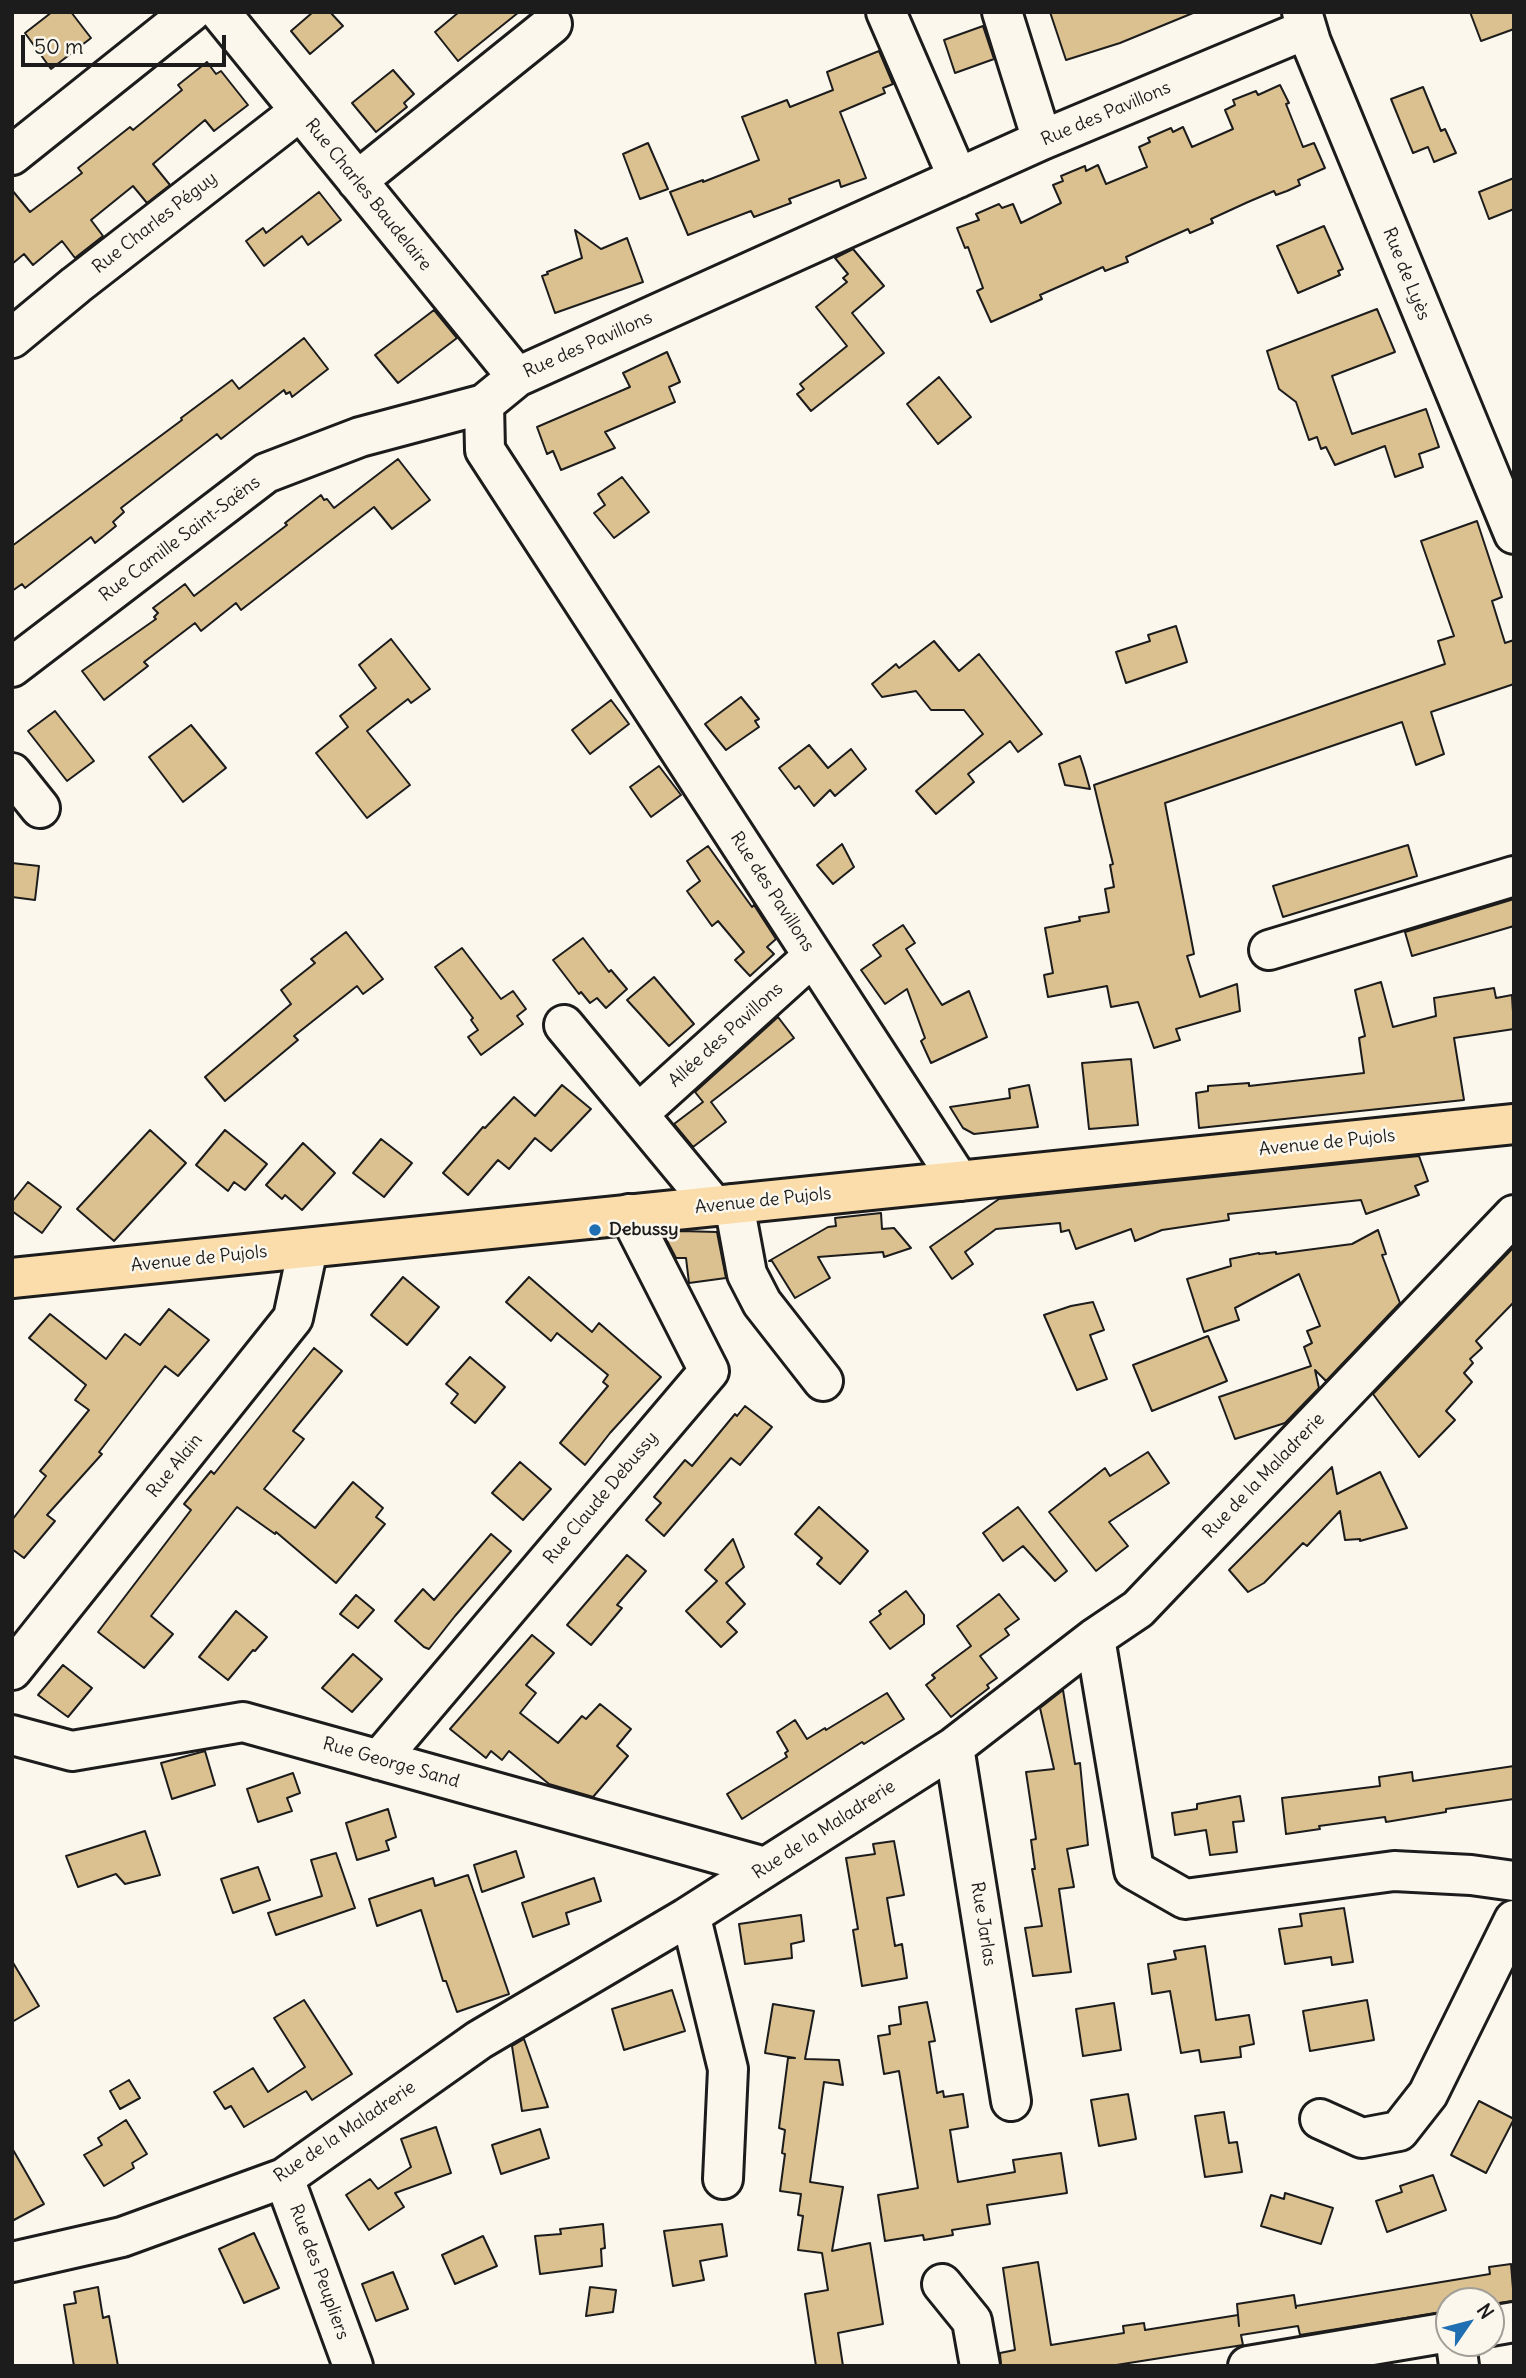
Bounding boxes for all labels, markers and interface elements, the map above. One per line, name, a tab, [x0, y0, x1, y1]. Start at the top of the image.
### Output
scale bar	[24, 21, 229, 65]
text: 50 m	[34, 33, 83, 60]
street label: Rue des Pavillons	[1038, 77, 1174, 151]
street label: Rue Charles Baudelaire	[300, 115, 436, 275]
street label: Rue Charles Péguy	[88, 168, 222, 278]
street label: Rue de Lyès	[1378, 225, 1434, 323]
street label: Rue des Pavillons	[520, 307, 656, 383]
street label: Rue Camille Saint-Saëns	[95, 472, 265, 606]
street label: Rue des Pavillons	[725, 828, 819, 956]
street label: Allée des Pavillons	[664, 978, 788, 1092]
street label: Avenue de Pujols	[1258, 1125, 1396, 1161]
street label: Avenue de Pujols	[694, 1183, 832, 1219]
place label: Debussy	[609, 1219, 679, 1241]
marker: Debussy	[587, 1222, 603, 1238]
street label: Avenue de Pujols	[130, 1241, 268, 1277]
street label: Rue de la Maladrerie	[1199, 1409, 1329, 1543]
street label: Rue Claude Debussy	[539, 1427, 663, 1569]
street label: Rue Alain	[143, 1430, 207, 1502]
street label: Rue George Sand	[320, 1733, 462, 1793]
street label: Rue de la Maladrerie	[749, 1776, 899, 1884]
street label: Rue Jarlas	[966, 1880, 1000, 1968]
street label: Rue de la Maladrerie	[270, 2077, 420, 2187]
street label: Rue des Peupliers	[285, 2201, 353, 2343]
north arrow	[1435, 2287, 1505, 2357]
text: N	[1472, 2299, 1499, 2323]

